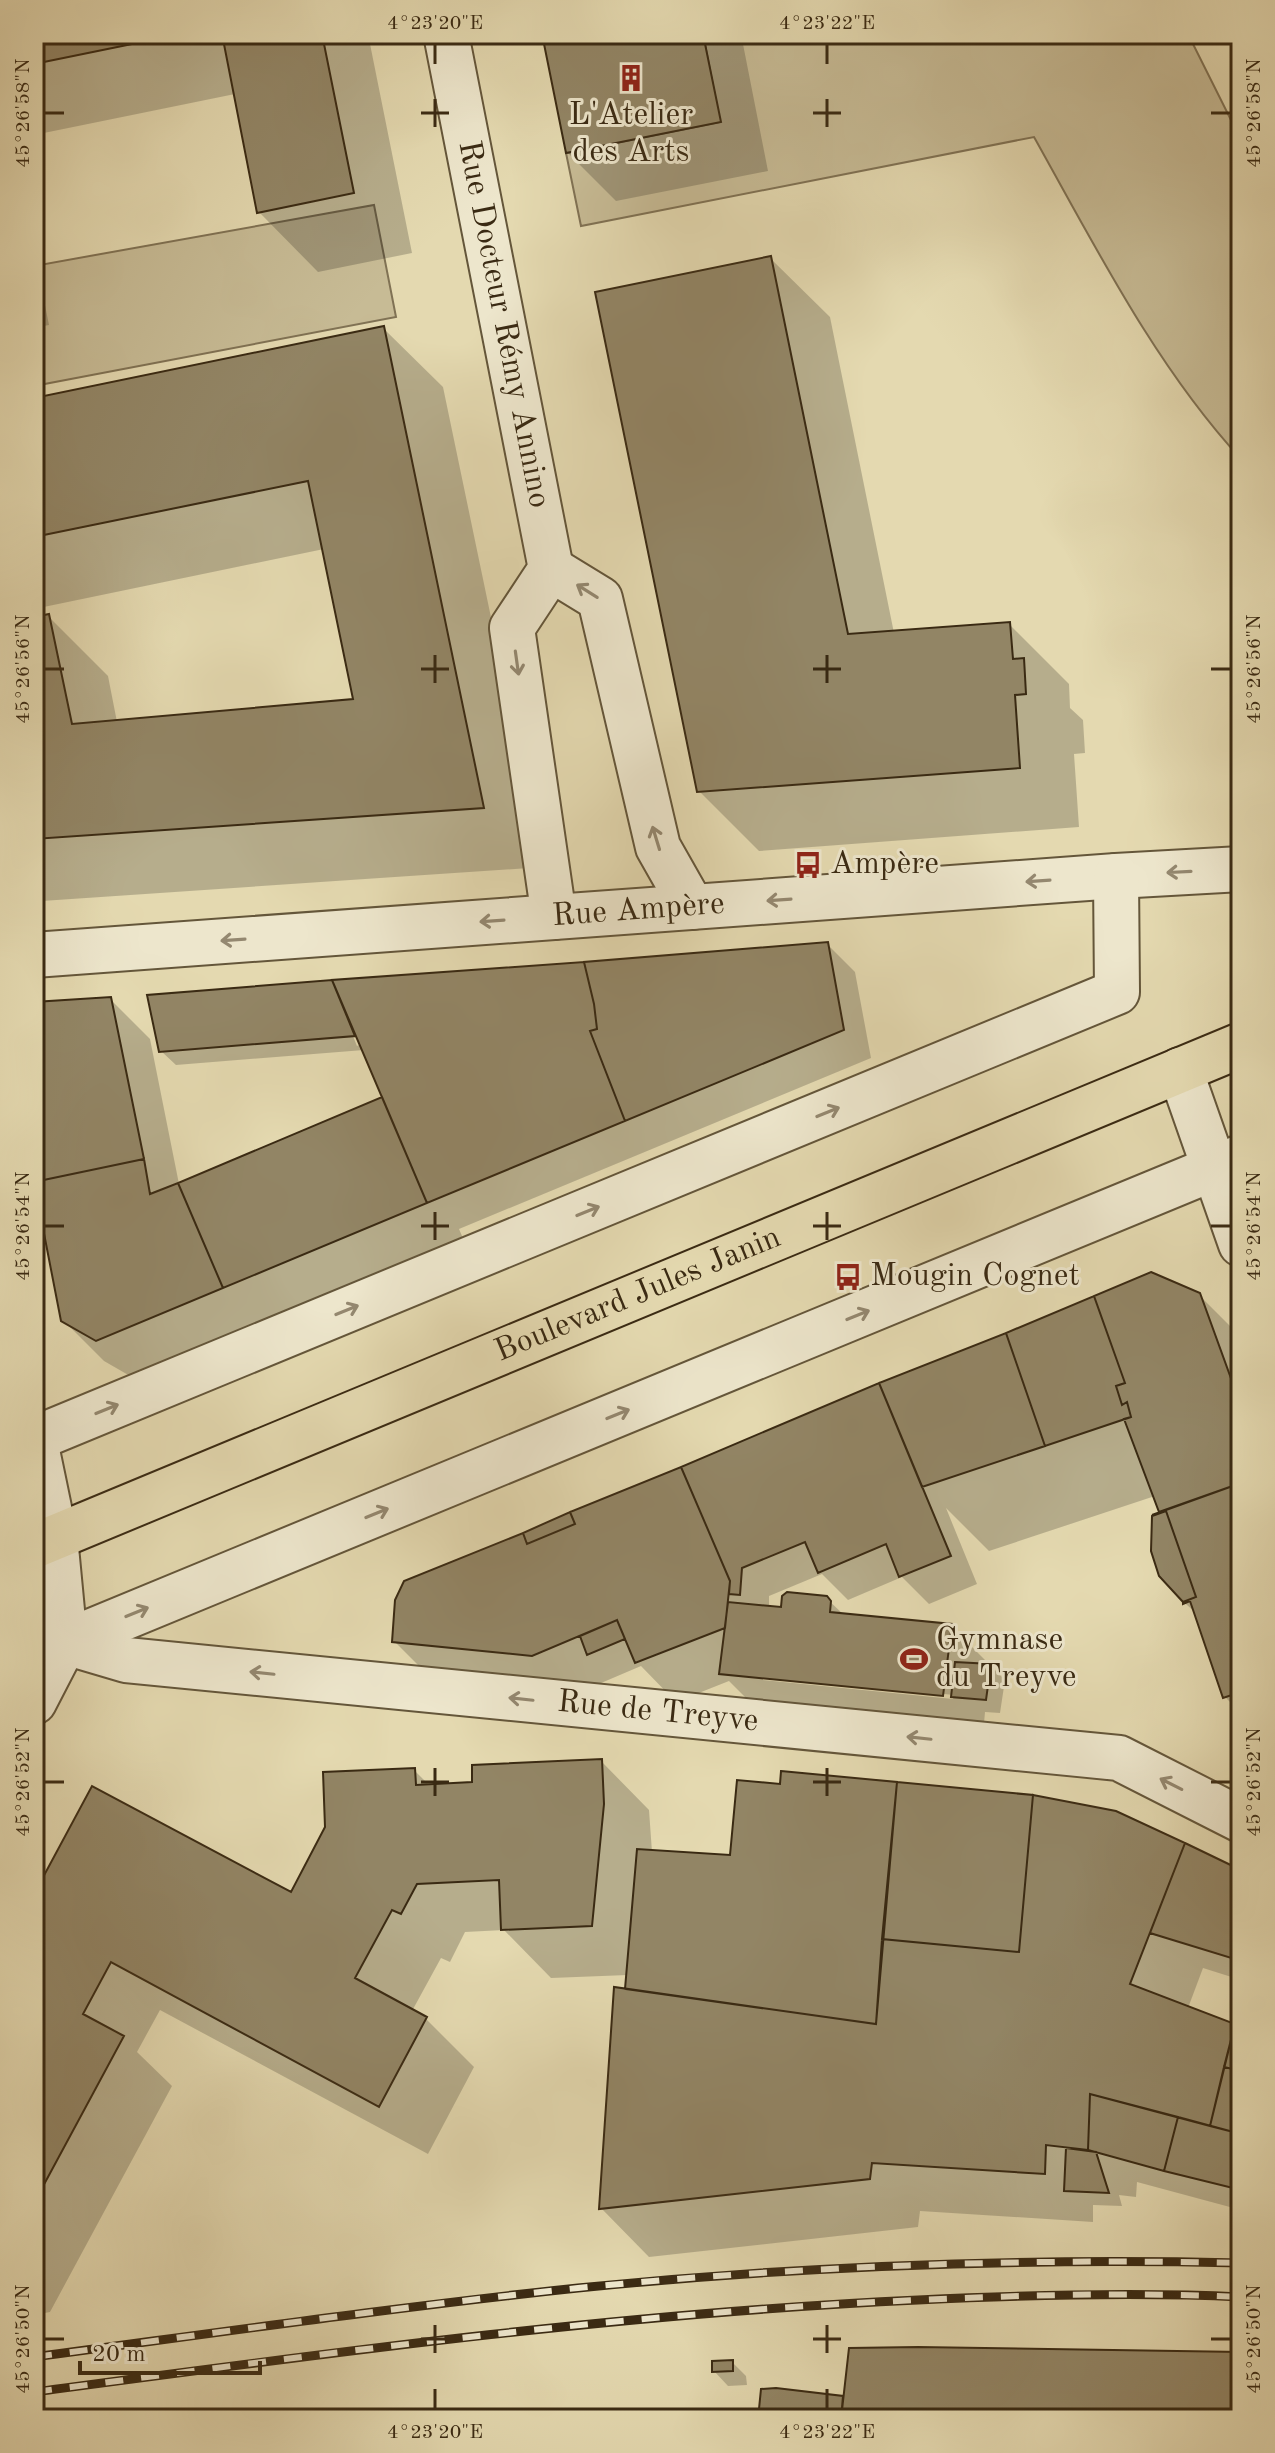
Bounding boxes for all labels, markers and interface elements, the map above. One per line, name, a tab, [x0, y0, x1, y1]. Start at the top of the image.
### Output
text: 4°23'20"E	[387, 14, 483, 34]
text: 4°23'22"E	[779, 14, 875, 34]
text: 45°26'58"N	[14, 58, 34, 168]
text: 45°26'58"N	[1245, 58, 1265, 168]
building icon: L'Atelier des Arts	[616, 63, 646, 93]
place label: L'Atelier des Arts	[569, 100, 693, 169]
street label: Rue Docteur Rémy Annino	[451, 138, 555, 511]
one-way arrow	[576, 583, 599, 599]
text: 45°26'56"N	[14, 614, 34, 724]
text: 45°26'56"N	[1245, 614, 1265, 724]
one-way arrow	[510, 650, 525, 675]
one-way arrow	[648, 825, 663, 851]
place label: Ampère	[830, 849, 939, 881]
bus stop icon: Ampère	[793, 850, 823, 880]
one-way arrow	[1166, 865, 1193, 880]
one-way arrow	[1025, 874, 1052, 889]
street label: Rue Ampère	[551, 889, 726, 933]
one-way arrow	[766, 893, 793, 908]
one-way arrow	[479, 914, 506, 929]
one-way arrow	[220, 933, 247, 948]
one-way arrow	[815, 1103, 840, 1118]
text: 45°26'54"N	[14, 1171, 34, 1281]
text: 45°26'54"N	[1245, 1171, 1265, 1281]
one-way arrow	[575, 1202, 599, 1217]
street label: Boulevard Jules Janin	[491, 1222, 785, 1369]
place label: Mougin Cognet	[870, 1261, 1080, 1293]
bus stop icon: Mougin Cognet	[833, 1262, 863, 1292]
one-way arrow	[334, 1302, 359, 1316]
one-way arrow	[845, 1307, 870, 1321]
one-way arrow	[94, 1401, 119, 1415]
one-way arrow	[605, 1406, 630, 1420]
one-way arrow	[364, 1505, 389, 1520]
one-way arrow	[124, 1604, 149, 1619]
place label: Gymnase du Treyve	[936, 1625, 1077, 1694]
sports icon: Gymnase du Treyve	[899, 1644, 929, 1674]
one-way arrow	[249, 1666, 276, 1681]
street label: Rue de Treyve	[556, 1687, 760, 1738]
one-way arrow	[508, 1691, 534, 1706]
text: 45°26'52"N	[14, 1727, 34, 1837]
text: 45°26'52"N	[1245, 1727, 1265, 1837]
one-way arrow	[906, 1731, 932, 1746]
one-way arrow	[1160, 1776, 1184, 1792]
text: 45°26'50"N	[14, 2284, 34, 2394]
text: 45°26'50"N	[1245, 2284, 1265, 2394]
scale bar	[80, 2325, 260, 2375]
text: 20 m	[92, 2343, 146, 2367]
text: 4°23'20"E	[387, 2423, 483, 2443]
text: 4°23'22"E	[779, 2423, 875, 2443]

